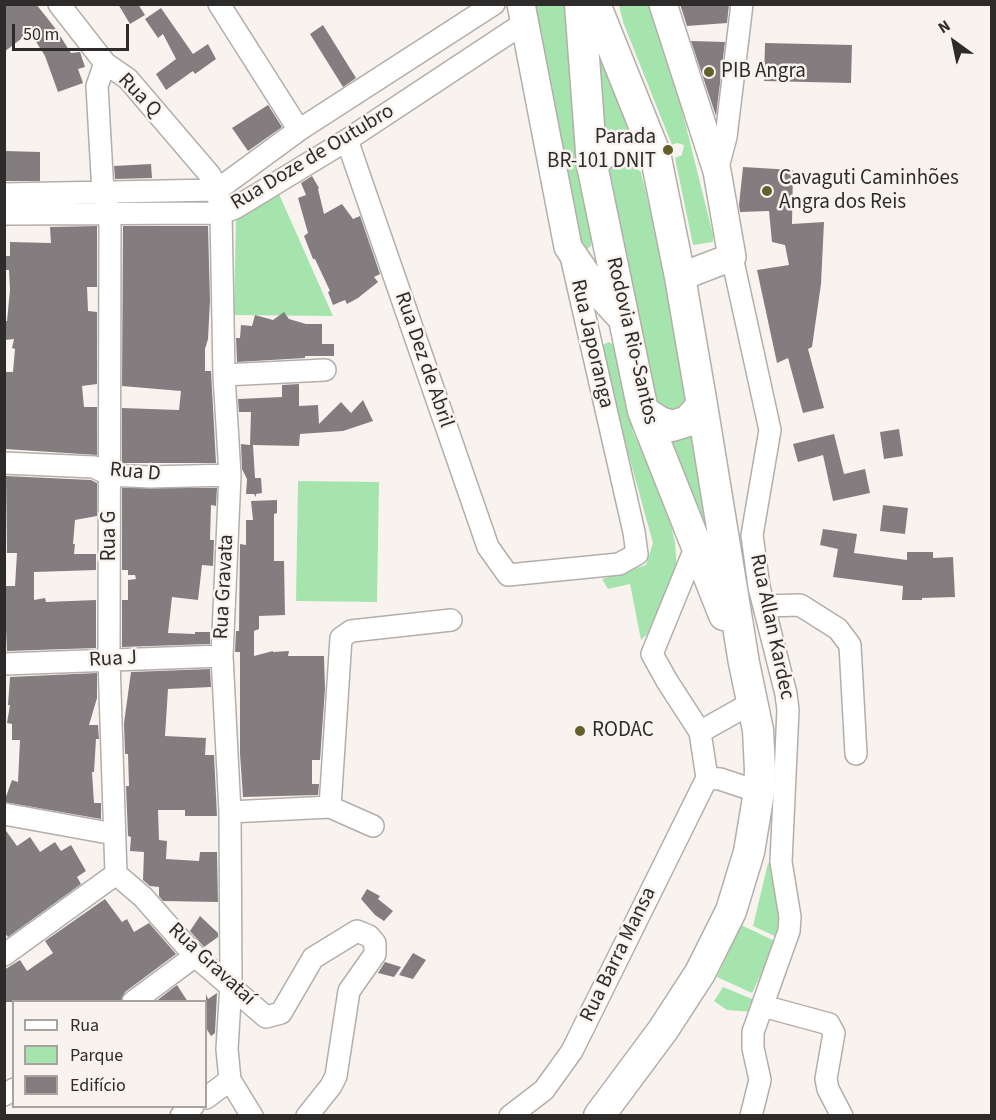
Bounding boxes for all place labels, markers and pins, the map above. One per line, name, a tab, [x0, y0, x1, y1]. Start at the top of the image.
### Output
place label: PIB Angra	[721, 59, 806, 85]
marker: PIB Angra	[702, 65, 716, 79]
place label: Parada BR-101 DNIT	[547, 125, 656, 175]
marker: Parada BR-101 DNIT	[661, 143, 675, 157]
place label: Cavaguti Caminhões Angra dos Reis	[779, 166, 959, 216]
marker: Cavaguti Caminhões Angra dos Reis	[760, 184, 774, 198]
place label: RODAC	[592, 718, 654, 744]
marker: RODAC	[573, 724, 587, 738]

